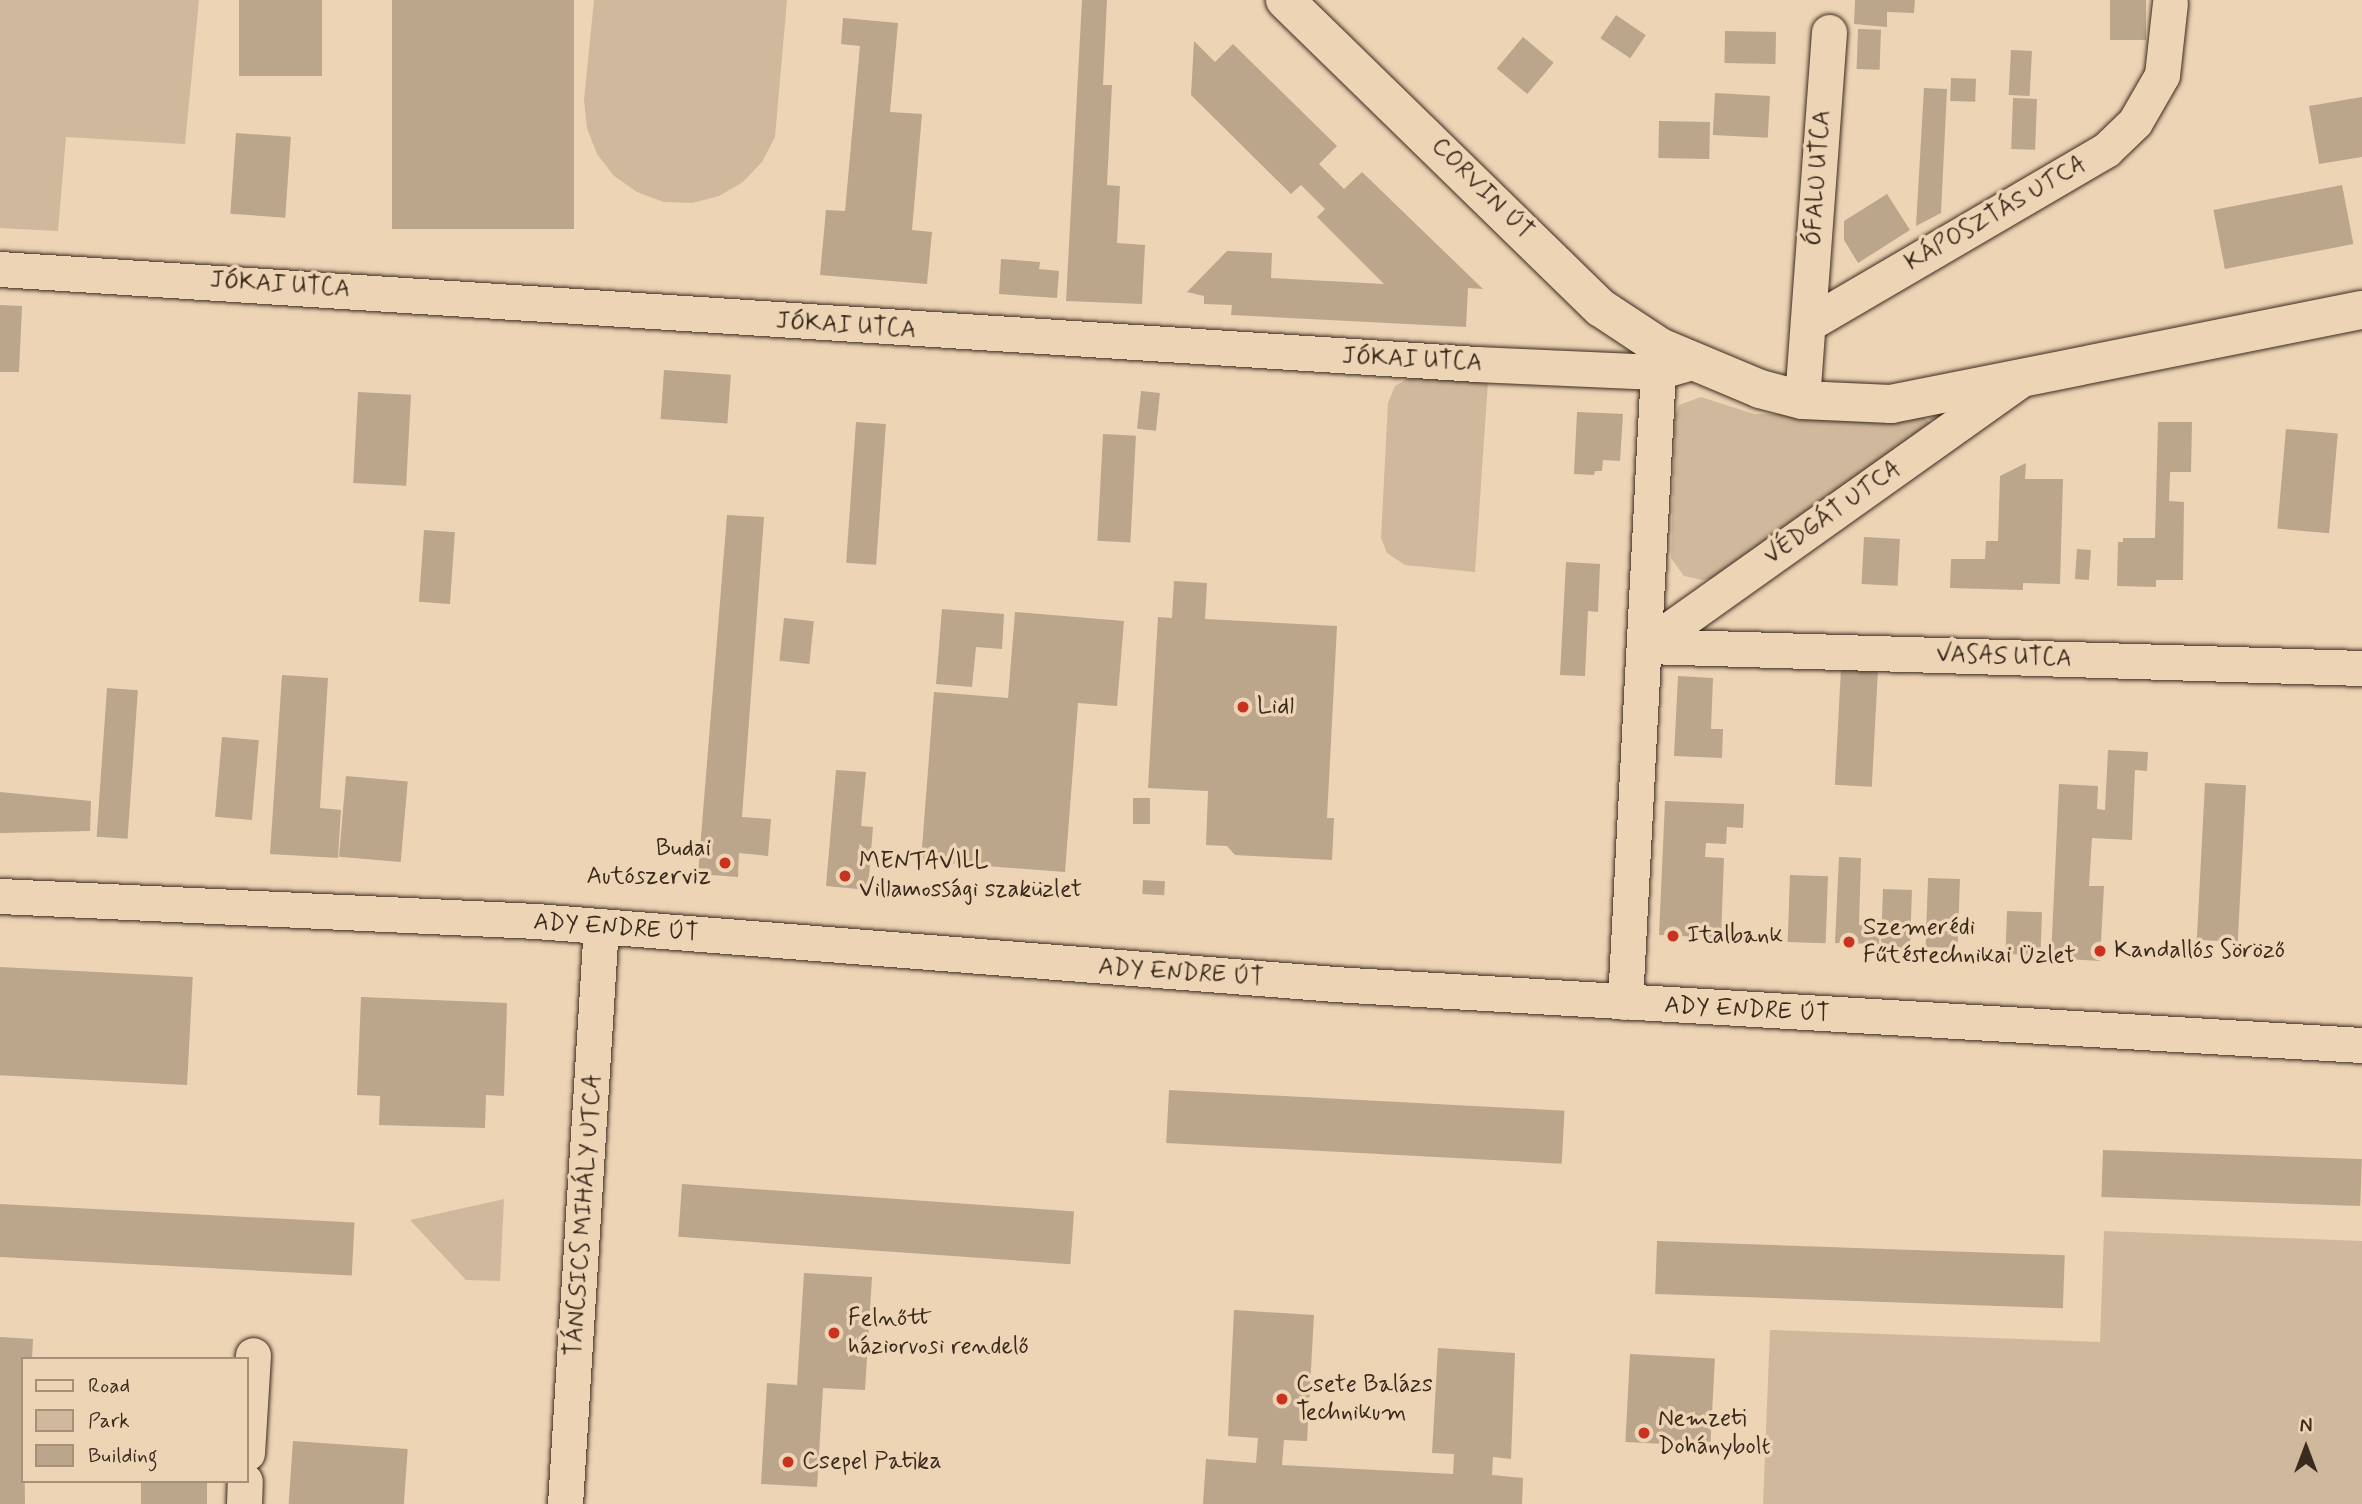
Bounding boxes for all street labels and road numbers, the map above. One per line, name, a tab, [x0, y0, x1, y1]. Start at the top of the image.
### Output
street label: ÓFALU UTCA	[1799, 109, 1837, 247]
street label: CORVIN ÚT	[1425, 132, 1539, 246]
street label: KÁPOSZTÁS UTCA	[1902, 151, 2090, 277]
street label: JÓKAI UTCA	[209, 266, 351, 304]
street label: JÓKAI UTCA	[775, 307, 917, 345]
street label: JÓKAI UTCA	[1341, 342, 1483, 378]
street label: VÉDGÁT UTCA	[1760, 456, 1906, 570]
street label: VASAS UTCA	[1935, 640, 2073, 674]
street label: ADY ENDRE ÚT	[531, 908, 701, 948]
street label: ADY ENDRE ÚT	[1096, 953, 1266, 993]
street label: ADY ENDRE ÚT	[1662, 991, 1832, 1029]
street label: TÁNCSICS MIHÁLY UTCA	[560, 1076, 608, 1354]

